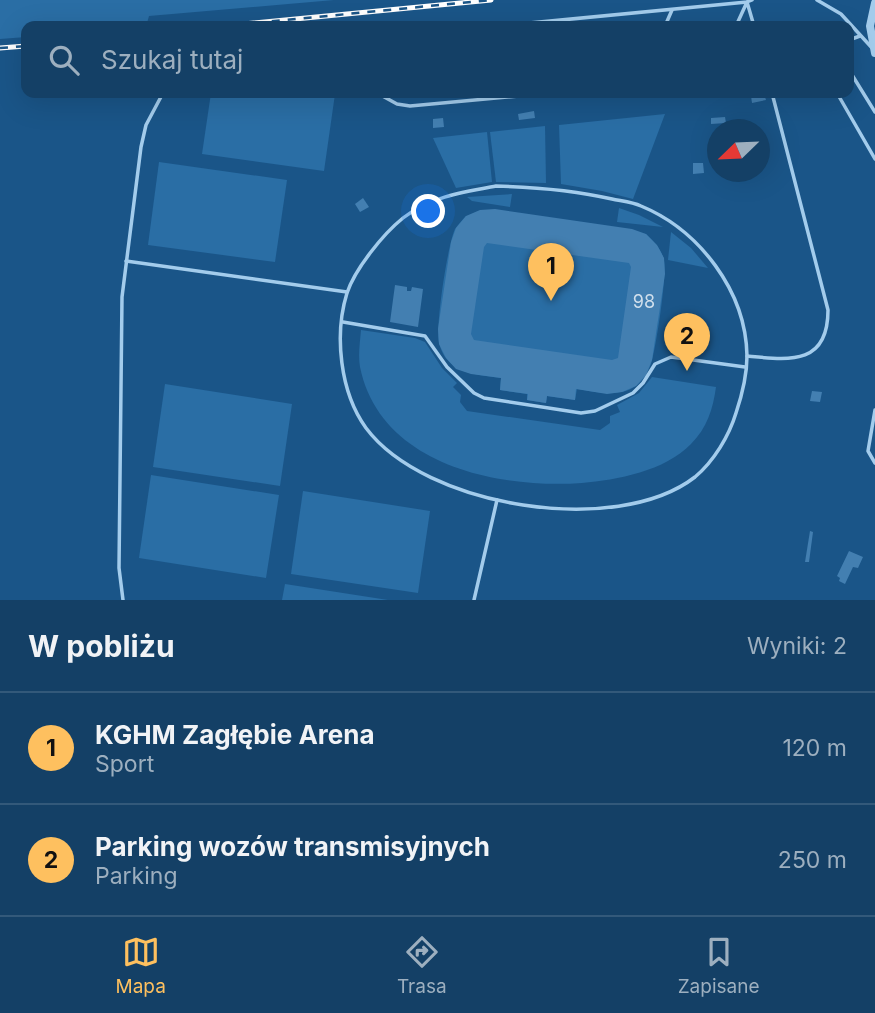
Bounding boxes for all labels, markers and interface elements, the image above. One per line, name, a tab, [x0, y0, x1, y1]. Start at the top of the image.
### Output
search box	[21, 21, 854, 98]
icon: search	[45, 41, 83, 79]
text: Szukaj tutaj	[101, 44, 243, 75]
north arrow	[707, 119, 770, 182]
your location	[411, 194, 445, 228]
pin: 1	[528, 243, 574, 301]
house number: 98	[633, 291, 655, 312]
pin: 2	[664, 313, 710, 371]
text: W pobliżu	[28, 628, 175, 664]
text: Wyniki: 2	[747, 632, 847, 660]
text: KGHM Zagłębie Arena	[95, 719, 375, 750]
text: 1	[46, 734, 56, 762]
text: 120 m	[782, 734, 847, 762]
text: Sport	[95, 750, 154, 778]
text: Parking wozów transmisyjnych	[95, 831, 490, 862]
text: 2	[44, 846, 58, 874]
text: 250 m	[778, 846, 847, 874]
text: Parking	[95, 862, 178, 890]
tab: Mapa	[116, 933, 166, 998]
tab: Trasa	[397, 933, 447, 998]
tab: Zapisane	[678, 933, 759, 998]

